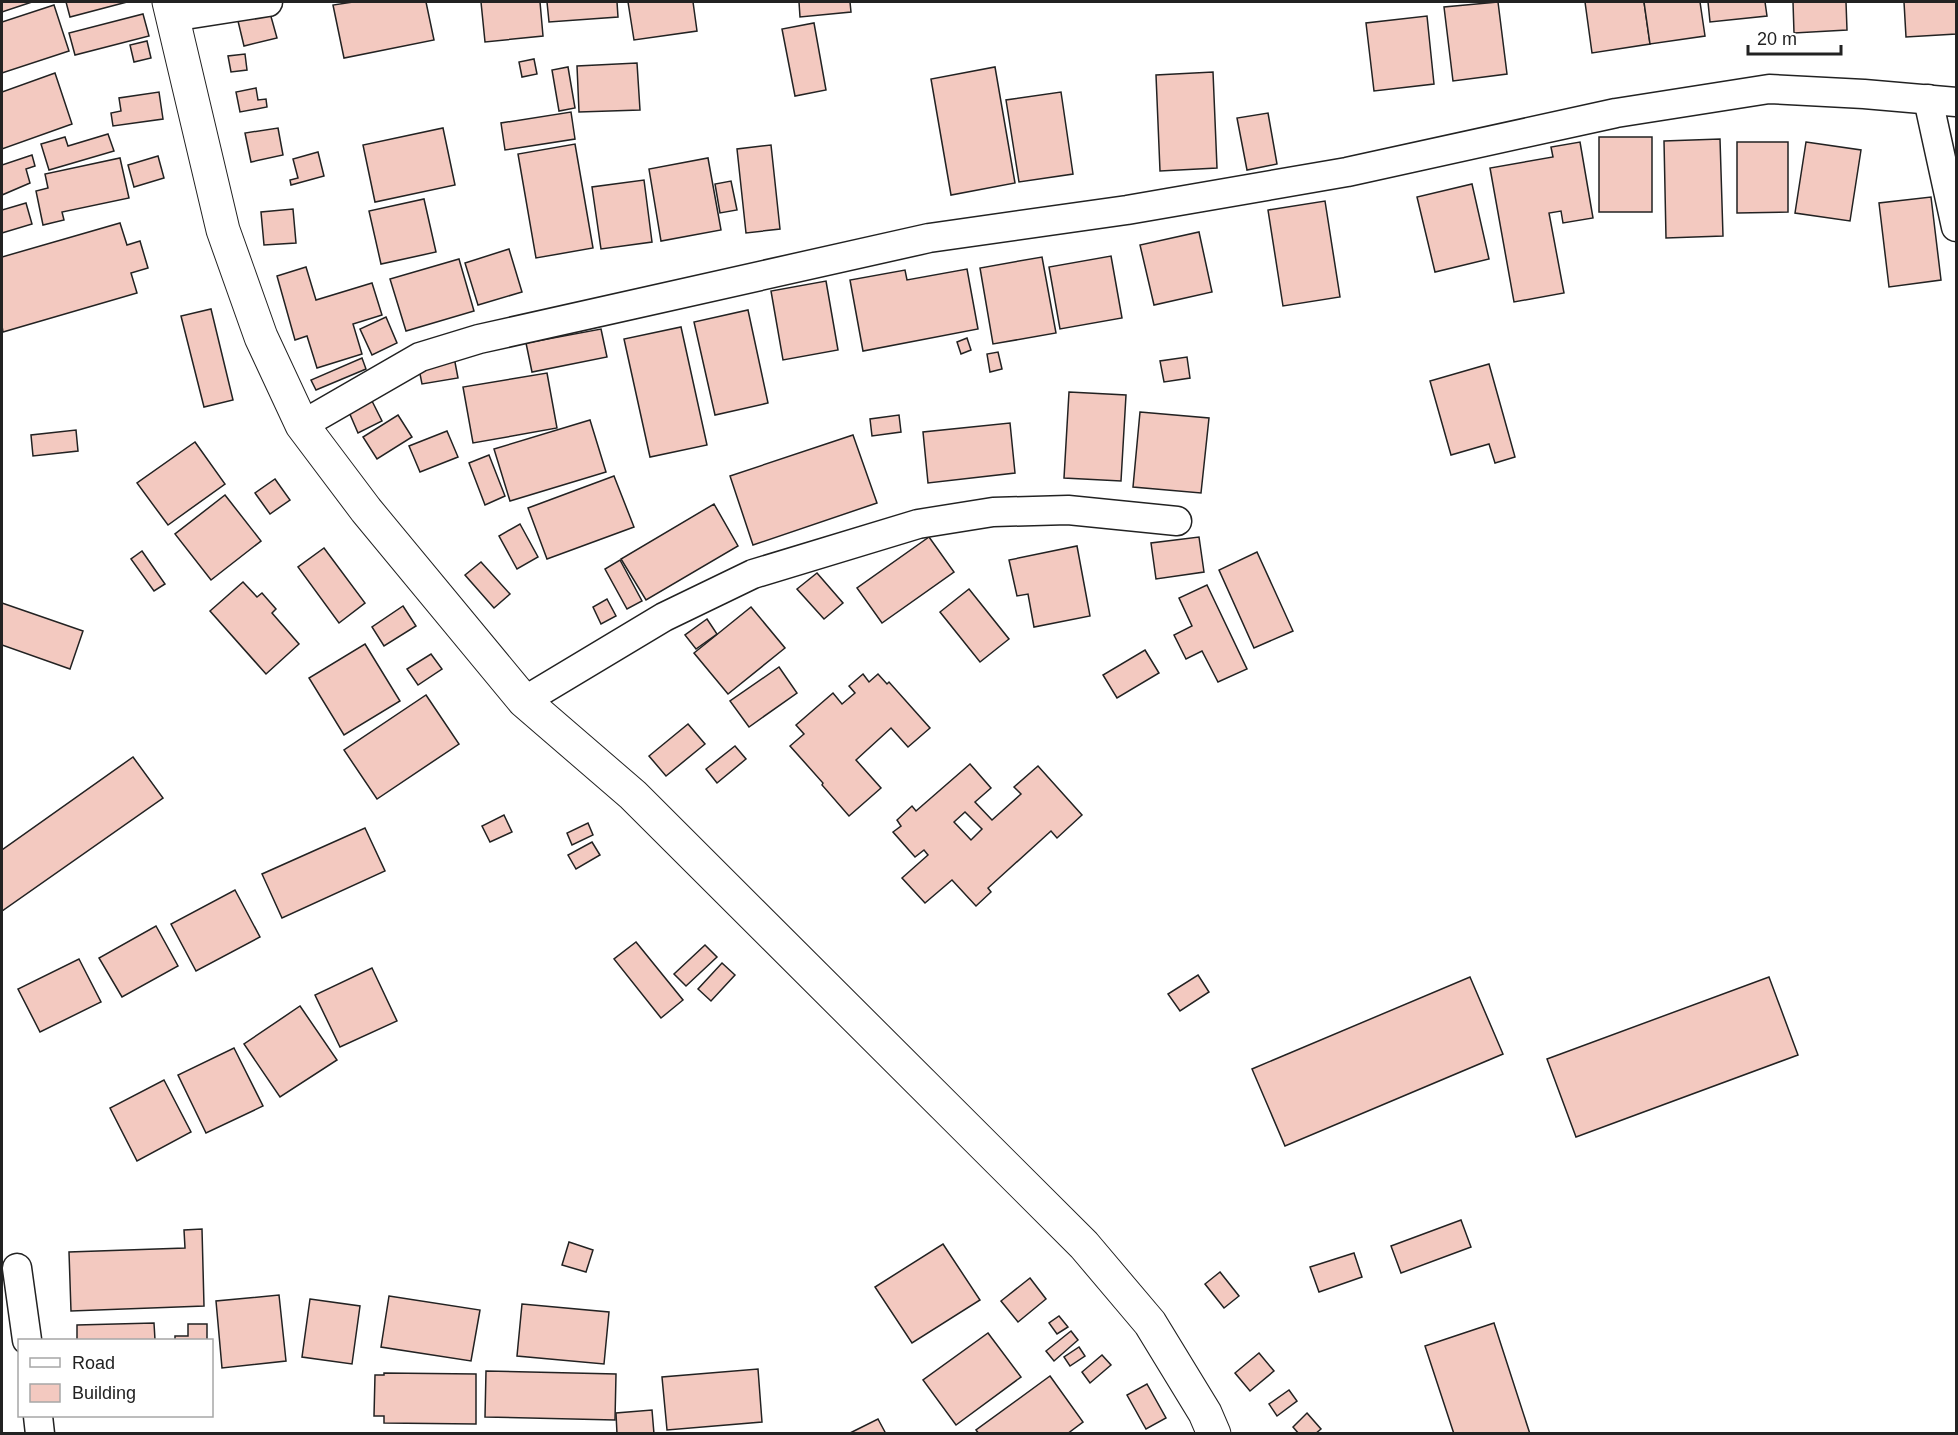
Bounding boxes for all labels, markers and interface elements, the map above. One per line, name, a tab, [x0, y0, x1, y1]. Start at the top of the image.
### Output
scale bar	[1748, 18, 1841, 56]
text: 20 m	[1757, 29, 1797, 49]
legend	[18, 1339, 213, 1417]
text: Road	[72, 1353, 115, 1373]
text: Building	[72, 1383, 136, 1403]

